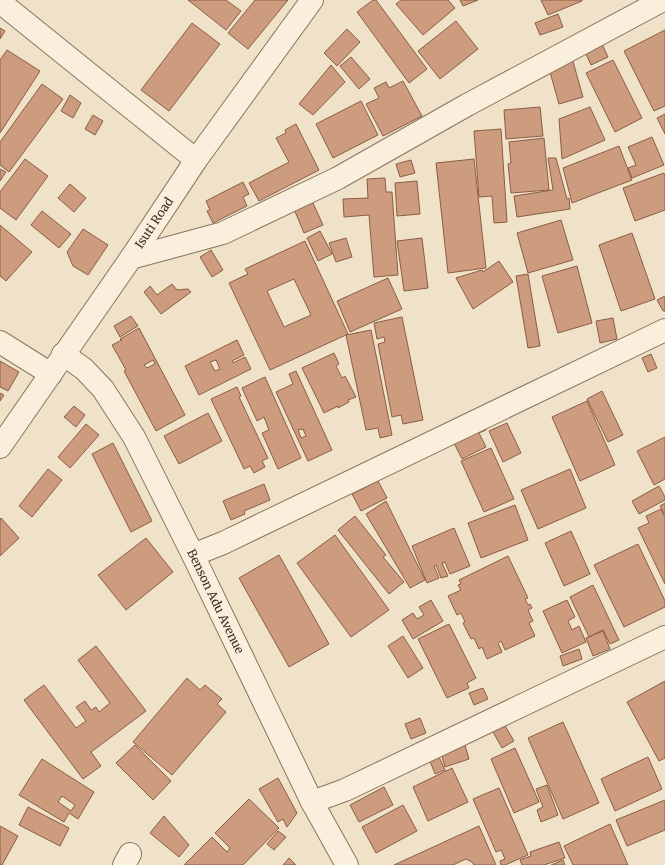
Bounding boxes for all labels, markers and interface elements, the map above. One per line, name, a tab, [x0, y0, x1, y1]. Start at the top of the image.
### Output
street label: Isuti Road	[131, 194, 176, 251]
street label: Benson Adu Avenue	[184, 546, 247, 656]

